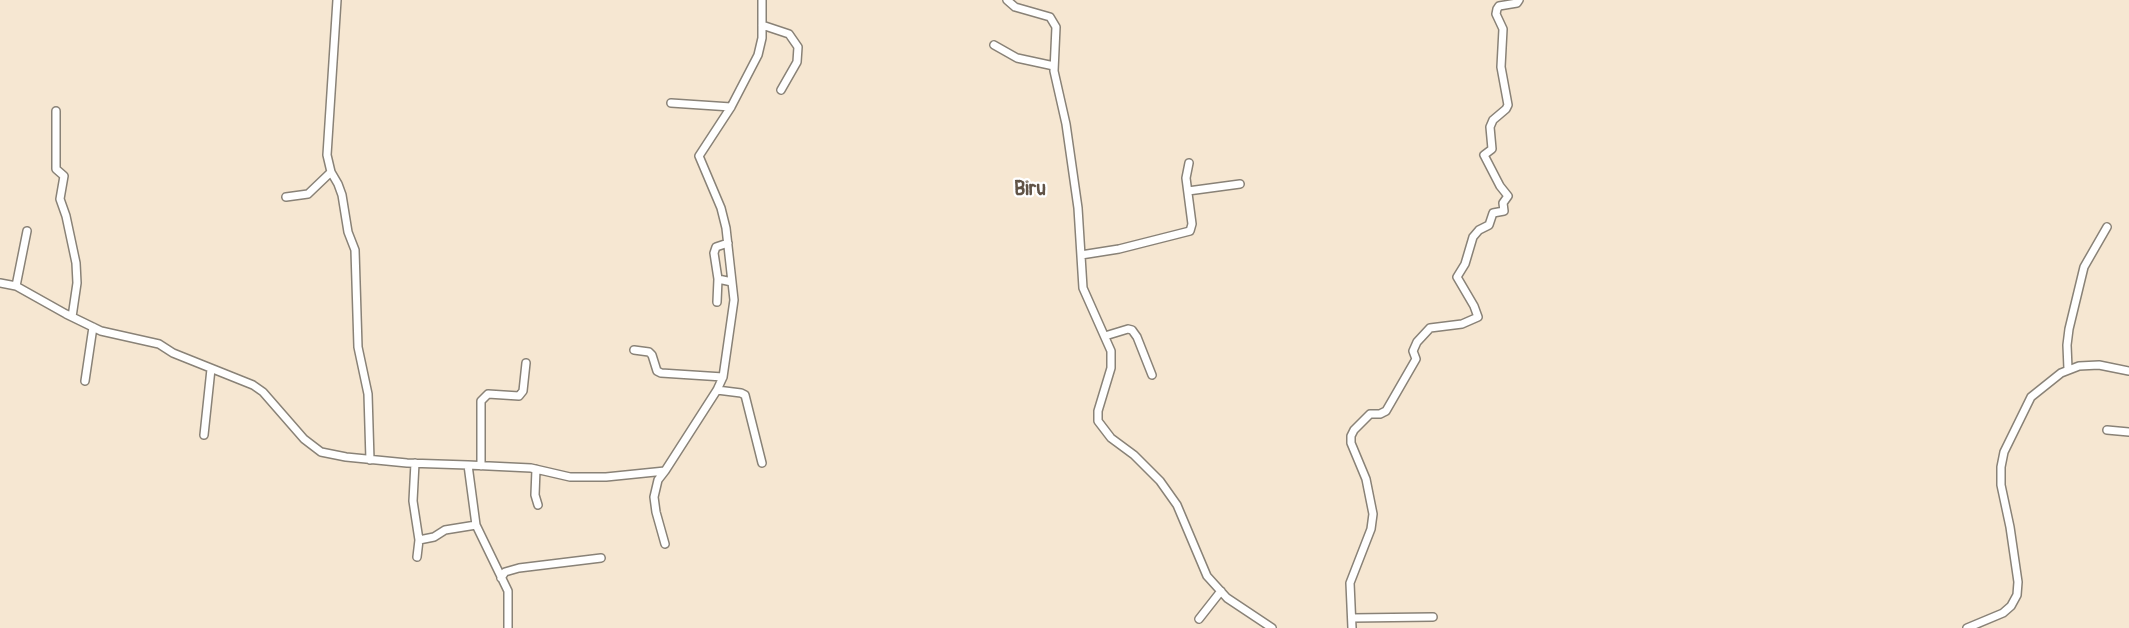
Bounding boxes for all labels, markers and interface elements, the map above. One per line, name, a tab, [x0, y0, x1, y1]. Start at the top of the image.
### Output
district label: Biru	[1014, 178, 1046, 202]

